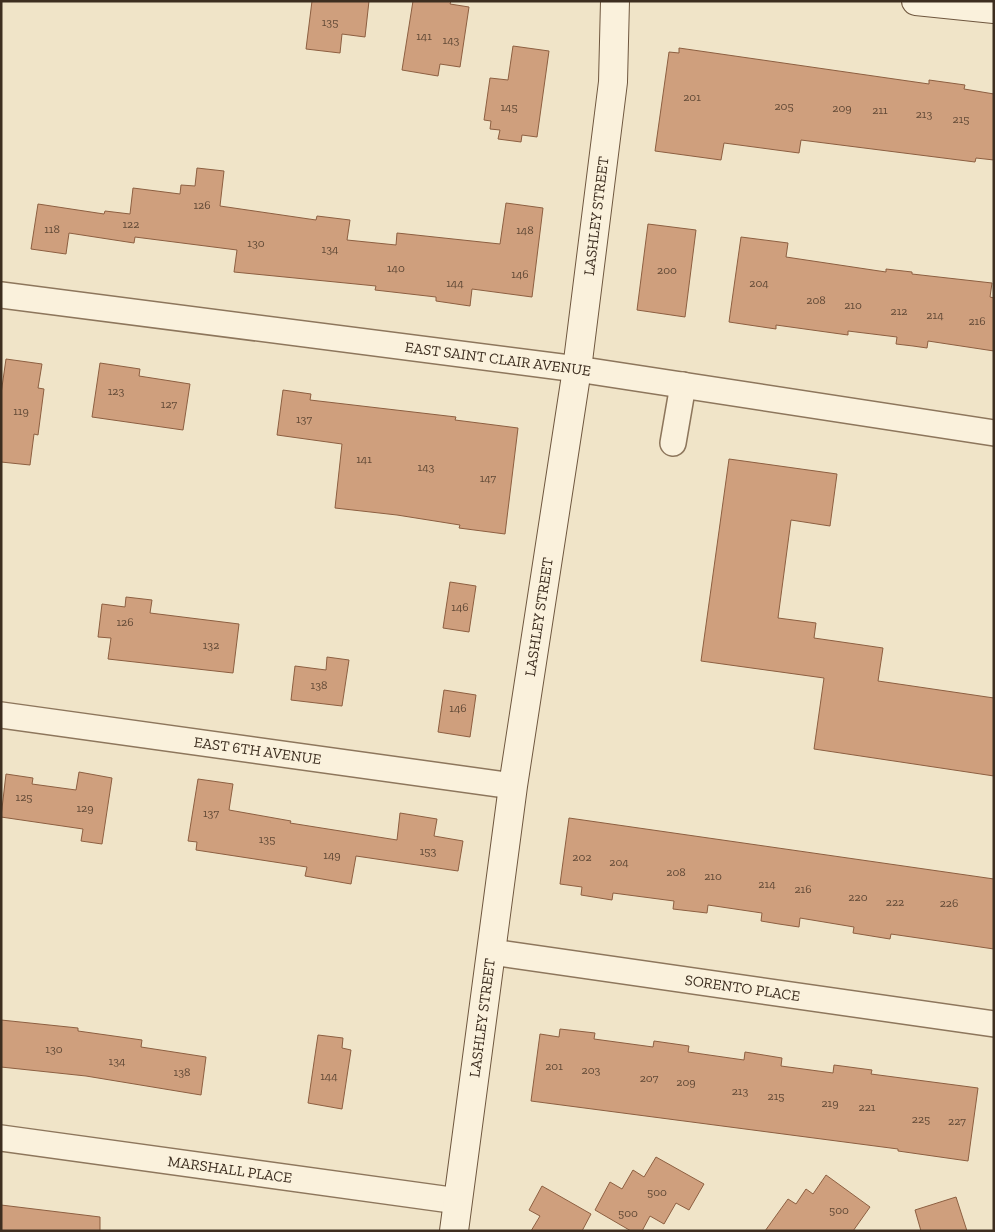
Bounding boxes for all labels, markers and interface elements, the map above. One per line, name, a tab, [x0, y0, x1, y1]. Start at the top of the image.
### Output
house number: 135	[322, 15, 338, 29]
house number: 141	[416, 29, 432, 43]
house number: 143	[443, 33, 460, 47]
house number: 201	[683, 90, 701, 104]
house number: 205	[774, 99, 794, 113]
house number: 145	[500, 100, 518, 114]
house number: 209	[832, 101, 852, 115]
house number: 211	[872, 103, 888, 117]
house number: 213	[916, 107, 932, 121]
house number: 215	[953, 112, 969, 126]
street label: LASHLEY STREET	[580, 155, 613, 277]
house number: 126	[193, 198, 211, 212]
house number: 122	[123, 217, 139, 231]
house number: 118	[44, 222, 60, 236]
house number: 148	[516, 223, 534, 237]
house number: 130	[247, 236, 265, 250]
house number: 134	[322, 242, 339, 256]
house number: 140	[387, 261, 405, 275]
house number: 200	[657, 263, 677, 277]
house number: 146	[511, 267, 529, 281]
house number: 144	[446, 276, 464, 290]
house number: 204	[749, 276, 769, 290]
house number: 208	[806, 293, 826, 307]
house number: 210	[844, 298, 862, 312]
house number: 212	[891, 304, 907, 318]
house number: 214	[926, 308, 944, 322]
house number: 216	[968, 314, 986, 328]
street label: EAST SAINT CLAIR AVENUE	[404, 338, 592, 380]
house number: 123	[108, 384, 124, 398]
house number: 127	[161, 397, 178, 411]
house number: 119	[13, 404, 29, 418]
house number: 137	[296, 412, 312, 426]
house number: 141	[356, 452, 372, 466]
house number: 143	[418, 460, 435, 474]
house number: 147	[480, 471, 497, 485]
street label: LASHLEY STREET	[521, 556, 557, 678]
house number: 146	[451, 600, 469, 614]
house number: 126	[116, 615, 134, 629]
house number: 132	[203, 638, 219, 652]
house number: 138	[311, 678, 327, 692]
house number: 146	[449, 701, 467, 715]
street label: EAST 6TH AVENUE	[193, 733, 323, 768]
house number: 125	[16, 790, 32, 804]
house number: 129	[76, 801, 94, 815]
house number: 137	[203, 806, 219, 820]
house number: 135	[259, 832, 275, 846]
house number: 153	[420, 844, 436, 858]
house number: 149	[323, 848, 341, 862]
house number: 202	[572, 850, 592, 864]
house number: 204	[609, 855, 629, 869]
house number: 208	[666, 865, 686, 879]
house number: 210	[704, 869, 722, 883]
house number: 214	[758, 877, 776, 891]
house number: 216	[794, 882, 812, 896]
house number: 220	[848, 890, 868, 904]
house number: 222	[886, 895, 904, 909]
house number: 226	[940, 896, 958, 910]
street label: LASHLEY STREET	[465, 957, 499, 1078]
street label: SORENTO PLACE	[684, 971, 801, 1005]
house number: 130	[45, 1042, 63, 1056]
house number: 134	[109, 1054, 126, 1068]
house number: 201	[545, 1059, 563, 1073]
house number: 203	[582, 1063, 601, 1077]
house number: 138	[174, 1065, 190, 1079]
house number: 144	[320, 1069, 338, 1083]
house number: 207	[640, 1071, 659, 1085]
house number: 209	[676, 1075, 696, 1089]
house number: 213	[732, 1084, 748, 1098]
house number: 215	[768, 1089, 784, 1103]
house number: 219	[821, 1096, 839, 1110]
house number: 221	[859, 1100, 876, 1114]
house number: 225	[912, 1112, 930, 1126]
house number: 227	[948, 1114, 966, 1128]
street label: MARSHALL PLACE	[167, 1152, 293, 1187]
house number: 500	[647, 1185, 667, 1199]
house number: 500	[829, 1203, 849, 1217]
house number: 500	[618, 1206, 638, 1220]

